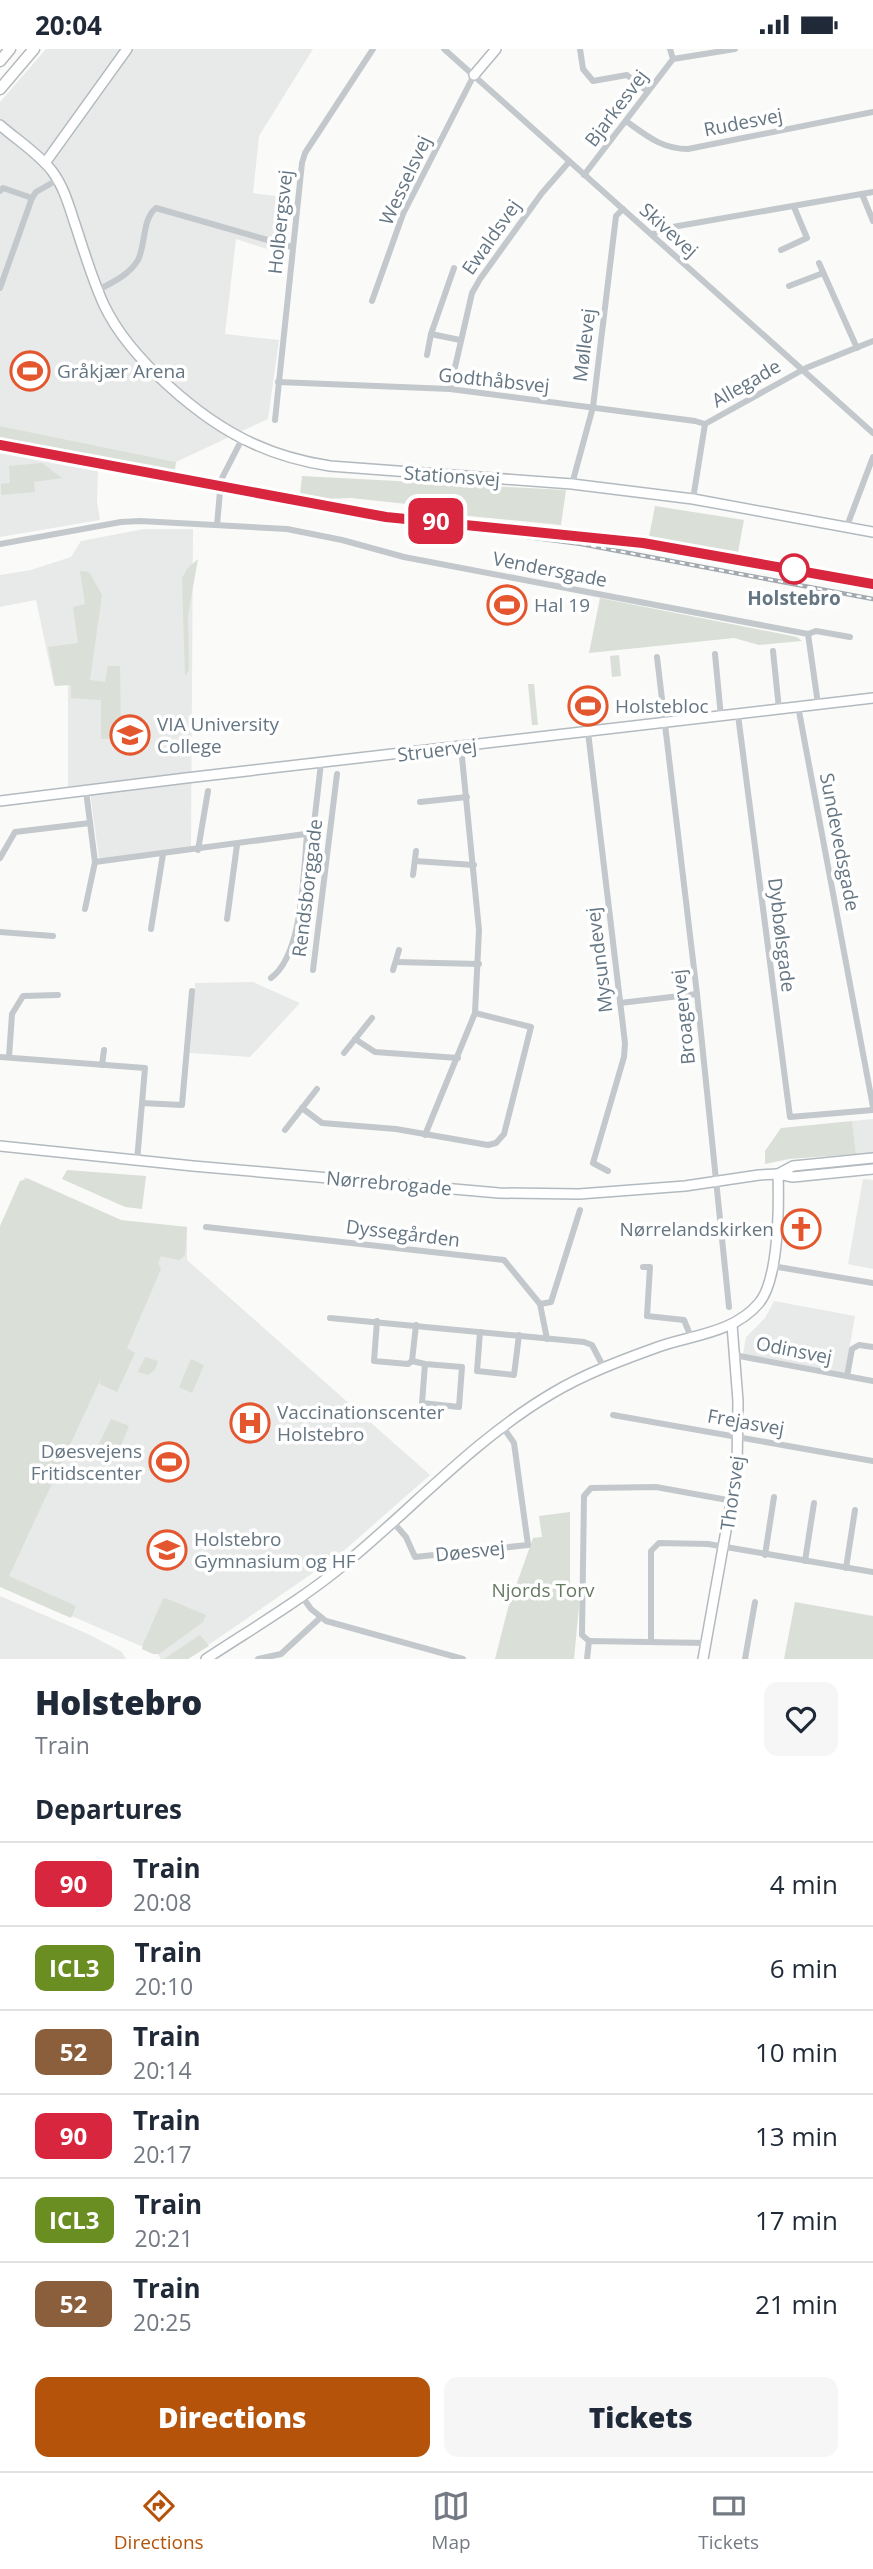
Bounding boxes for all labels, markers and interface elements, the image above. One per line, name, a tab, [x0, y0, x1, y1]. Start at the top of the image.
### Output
text: 20:04	[35, 7, 102, 43]
street label: Bjarkesvej	[579, 64, 653, 152]
street label: Rudesvej	[701, 102, 785, 142]
street label: Wesselsvej	[373, 131, 437, 229]
street label: Holbergsvej	[262, 169, 298, 275]
street label: Ewaldsvej	[456, 194, 526, 280]
street label: Skivevej	[634, 197, 704, 263]
street label: Møllevej	[567, 307, 601, 383]
sports icon: Gråkjær Arena	[9, 350, 51, 392]
street label: Allegade	[707, 353, 785, 413]
place label: Gråkjær Arena	[57, 358, 186, 384]
street label: Godthåbsvej	[437, 361, 551, 399]
street label: Stationsvej	[403, 460, 501, 492]
line badge: 90	[404, 498, 467, 544]
text: 90	[422, 504, 450, 537]
street label: Vendersgade	[491, 545, 609, 593]
marker: Holstebro	[779, 554, 809, 584]
sports icon: Hal 19	[486, 584, 528, 626]
place label: Holstebro	[747, 585, 841, 611]
place label: Hal 19	[534, 592, 590, 618]
sports icon: Holstebloc	[567, 685, 609, 727]
place label: Holstebloc	[615, 693, 709, 719]
place label: VIA University College	[157, 711, 279, 759]
school or university icon: VIA University College	[109, 714, 151, 756]
street label: Struervej	[396, 732, 478, 768]
street label: Sundevedsgade	[814, 771, 866, 913]
street label: Rendsborggade	[286, 817, 328, 959]
street label: Dybbølsgade	[762, 876, 802, 994]
street label: Mysundevej	[580, 906, 618, 1014]
street label: Broagervej	[665, 968, 701, 1066]
street label: Nørrebrogade	[325, 1165, 453, 1201]
church icon: Nørrelandskirken	[780, 1208, 822, 1250]
street label: Dyssegården	[345, 1213, 461, 1253]
place label: Nørrelandskirken	[620, 1216, 774, 1242]
street label: Odinsvej	[754, 1330, 834, 1370]
place label: Vaccinationscenter Holstebro	[277, 1399, 445, 1447]
hospital icon: Vaccinationscenter Holstebro	[229, 1402, 271, 1444]
street label: Frejasvej	[706, 1402, 786, 1442]
place label: Døesvejens Fritidscenter	[31, 1438, 142, 1486]
sports icon: Døesvejens Fritidscenter	[148, 1441, 190, 1483]
street label: Thorsvej	[714, 1454, 750, 1532]
place label: Holstebro Gymnasium og HF	[194, 1526, 356, 1574]
school or university icon: Holstebro Gymnasium og HF	[146, 1529, 188, 1571]
street label: Døesvej	[434, 1534, 506, 1568]
park label: Njords Torv	[491, 1577, 595, 1603]
text: Holstebro	[35, 1680, 202, 1725]
button: heart	[764, 1682, 838, 1756]
text: Train	[35, 1729, 90, 1761]
text: Departures	[35, 1791, 182, 1827]
text: Train	[133, 1850, 201, 1886]
text: 4 min	[770, 1866, 838, 1902]
text: 90	[60, 1867, 87, 1900]
text: 20:08	[133, 1886, 192, 1918]
text: Train	[135, 1934, 202, 1970]
text: 6 min	[770, 1950, 838, 1986]
text: ICL3	[49, 1951, 100, 1984]
text: 20:10	[135, 1970, 193, 2002]
text: Train	[133, 2018, 201, 2054]
text: 10 min	[755, 2034, 838, 2070]
text: 52	[60, 2035, 87, 2068]
text: 20:14	[133, 2054, 192, 2086]
text: Train	[133, 2102, 201, 2138]
text: 13 min	[755, 2118, 838, 2154]
text: 90	[60, 2119, 87, 2152]
text: 20:17	[133, 2138, 192, 2170]
text: Train	[135, 2186, 202, 2222]
text: 17 min	[755, 2202, 838, 2238]
text: ICL3	[49, 2203, 100, 2236]
text: 20:21	[135, 2222, 193, 2254]
text: Train	[133, 2270, 201, 2306]
text: 21 min	[755, 2286, 838, 2322]
text: 52	[60, 2287, 87, 2320]
text: 20:25	[133, 2306, 192, 2338]
button: Directions	[35, 2377, 430, 2457]
button: Tickets	[444, 2377, 838, 2457]
tab: Directions	[114, 2487, 204, 2555]
tab: Map	[431, 2487, 471, 2555]
tab: Tickets	[698, 2487, 759, 2555]

